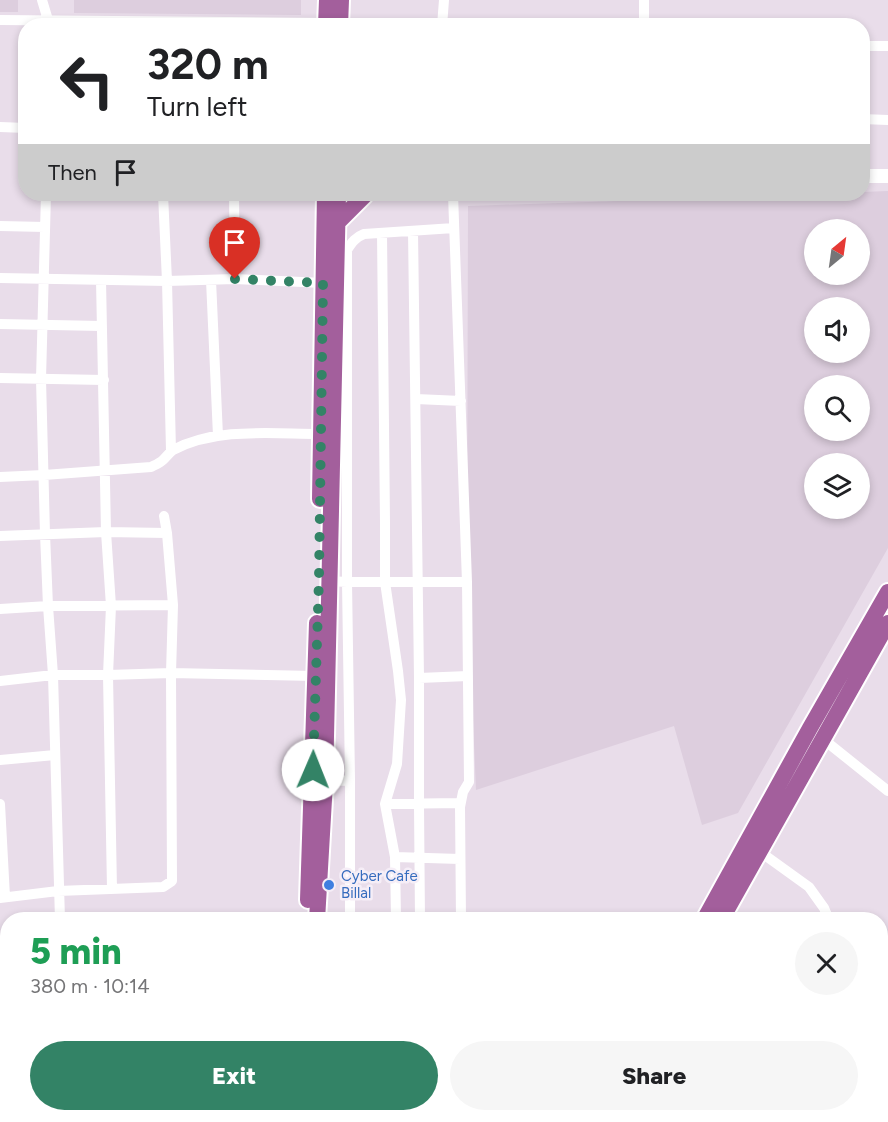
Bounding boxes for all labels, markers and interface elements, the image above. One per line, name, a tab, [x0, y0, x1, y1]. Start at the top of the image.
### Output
text: 320 m	[147, 39, 269, 90]
icon: left	[48, 42, 126, 120]
text: Turn left	[147, 90, 247, 123]
icon: arrive	[109, 156, 142, 189]
text: Then	[48, 159, 97, 186]
pin	[209, 217, 260, 279]
north arrow	[804, 219, 870, 285]
map controls	[804, 219, 870, 519]
icon: arrive	[218, 226, 251, 259]
button: sound	[804, 297, 870, 363]
button: search	[804, 375, 870, 441]
button: layers	[804, 453, 870, 519]
position arrow	[281, 738, 345, 802]
place label: Cyber Cafe Billal	[341, 867, 418, 902]
marker: Cyber Cafe Billal	[322, 878, 336, 892]
text: 5 min	[30, 930, 122, 973]
button: close	[795, 932, 858, 995]
text: 380 m · 10:14	[30, 974, 150, 998]
button: Exit	[30, 1041, 438, 1110]
button: Share	[450, 1041, 858, 1110]

